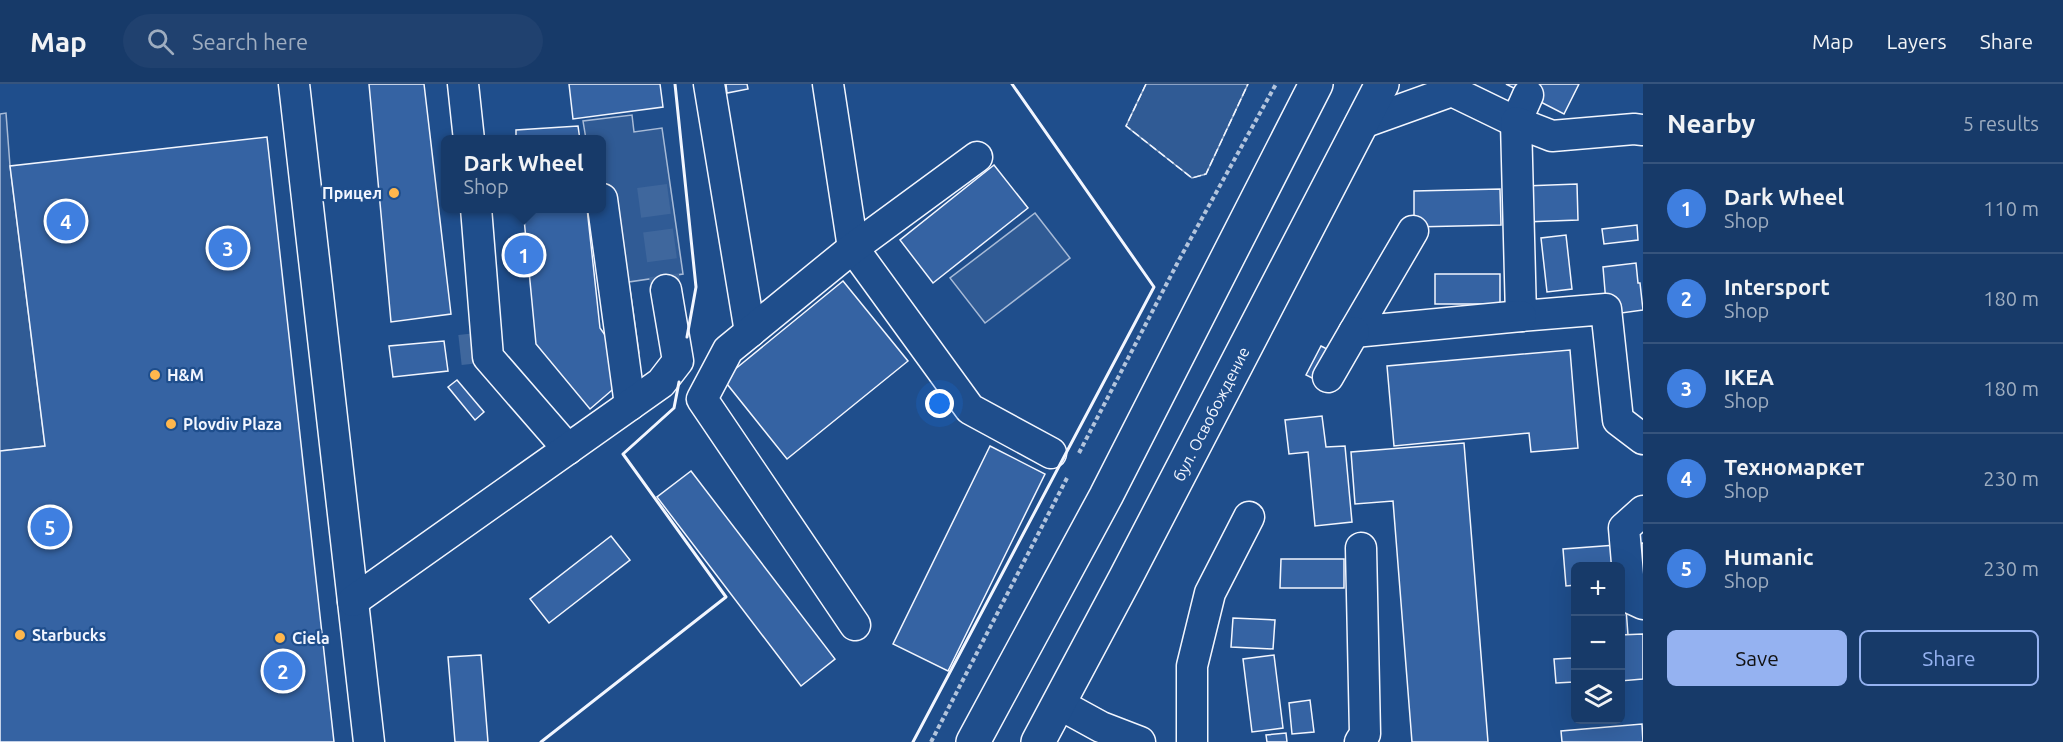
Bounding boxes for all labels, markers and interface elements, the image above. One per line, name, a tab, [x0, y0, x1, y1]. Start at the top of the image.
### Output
search box	[123, 14, 543, 68]
icon: search	[144, 25, 177, 58]
text: Map	[30, 26, 87, 57]
text: Search here	[192, 29, 308, 54]
text: Map	[1812, 29, 1853, 53]
text: Layers	[1886, 29, 1947, 53]
text: Share	[1980, 29, 2033, 53]
text: Nearby	[1667, 109, 1755, 138]
text: 5 results	[1963, 112, 2039, 135]
popup	[441, 135, 606, 213]
text: Dark Wheel	[463, 150, 584, 175]
text: Shop	[463, 175, 509, 198]
place label: Прицел	[322, 184, 382, 202]
text: Dark Wheel	[1724, 184, 1844, 209]
marker: Прицел	[387, 186, 401, 200]
text: 1	[1681, 197, 1692, 220]
text: 110 m	[1983, 197, 2039, 220]
pin: 4	[46, 198, 86, 244]
text: Shop	[1724, 209, 1769, 232]
pin: 3	[208, 226, 248, 270]
pin: 1	[504, 232, 544, 278]
text: Intersport	[1724, 274, 1830, 299]
text: 2	[1681, 287, 1692, 310]
text: 180 m	[1983, 287, 2039, 310]
text: Shop	[1724, 299, 1769, 322]
street label: бул. Освобождение	[1169, 344, 1253, 484]
text: IKEA	[1724, 364, 1774, 389]
place label: H&M	[167, 366, 204, 384]
marker: H&M	[148, 368, 162, 382]
text: 3	[1681, 377, 1692, 400]
text: 180 m	[1983, 377, 2039, 400]
your location	[925, 389, 954, 418]
text: Shop	[1724, 389, 1769, 412]
place label: Plovdiv Plaza	[183, 415, 282, 433]
marker: Plovdiv Plaza	[164, 417, 178, 431]
text: Техномаркет	[1724, 454, 1864, 479]
text: 4	[1681, 467, 1692, 490]
text: 230 m	[1983, 467, 2039, 490]
text: Shop	[1724, 479, 1769, 502]
pin: 5	[31, 504, 70, 550]
text: Humanic	[1724, 544, 1814, 569]
text: 5	[1681, 557, 1692, 580]
text: 230 m	[1983, 557, 2039, 580]
map controls	[1571, 562, 1625, 724]
button: +	[1571, 562, 1625, 616]
text: Shop	[1724, 569, 1769, 592]
button: −	[1571, 616, 1625, 670]
place label: Starbucks	[32, 626, 106, 644]
marker: Starbucks	[13, 628, 27, 642]
place label: Ciela	[292, 629, 330, 647]
button: Save	[1667, 630, 1847, 686]
button: Share	[1859, 630, 2039, 686]
marker: Ciela	[273, 631, 287, 645]
pin: 2	[264, 648, 302, 694]
button: layers	[1571, 670, 1625, 724]

